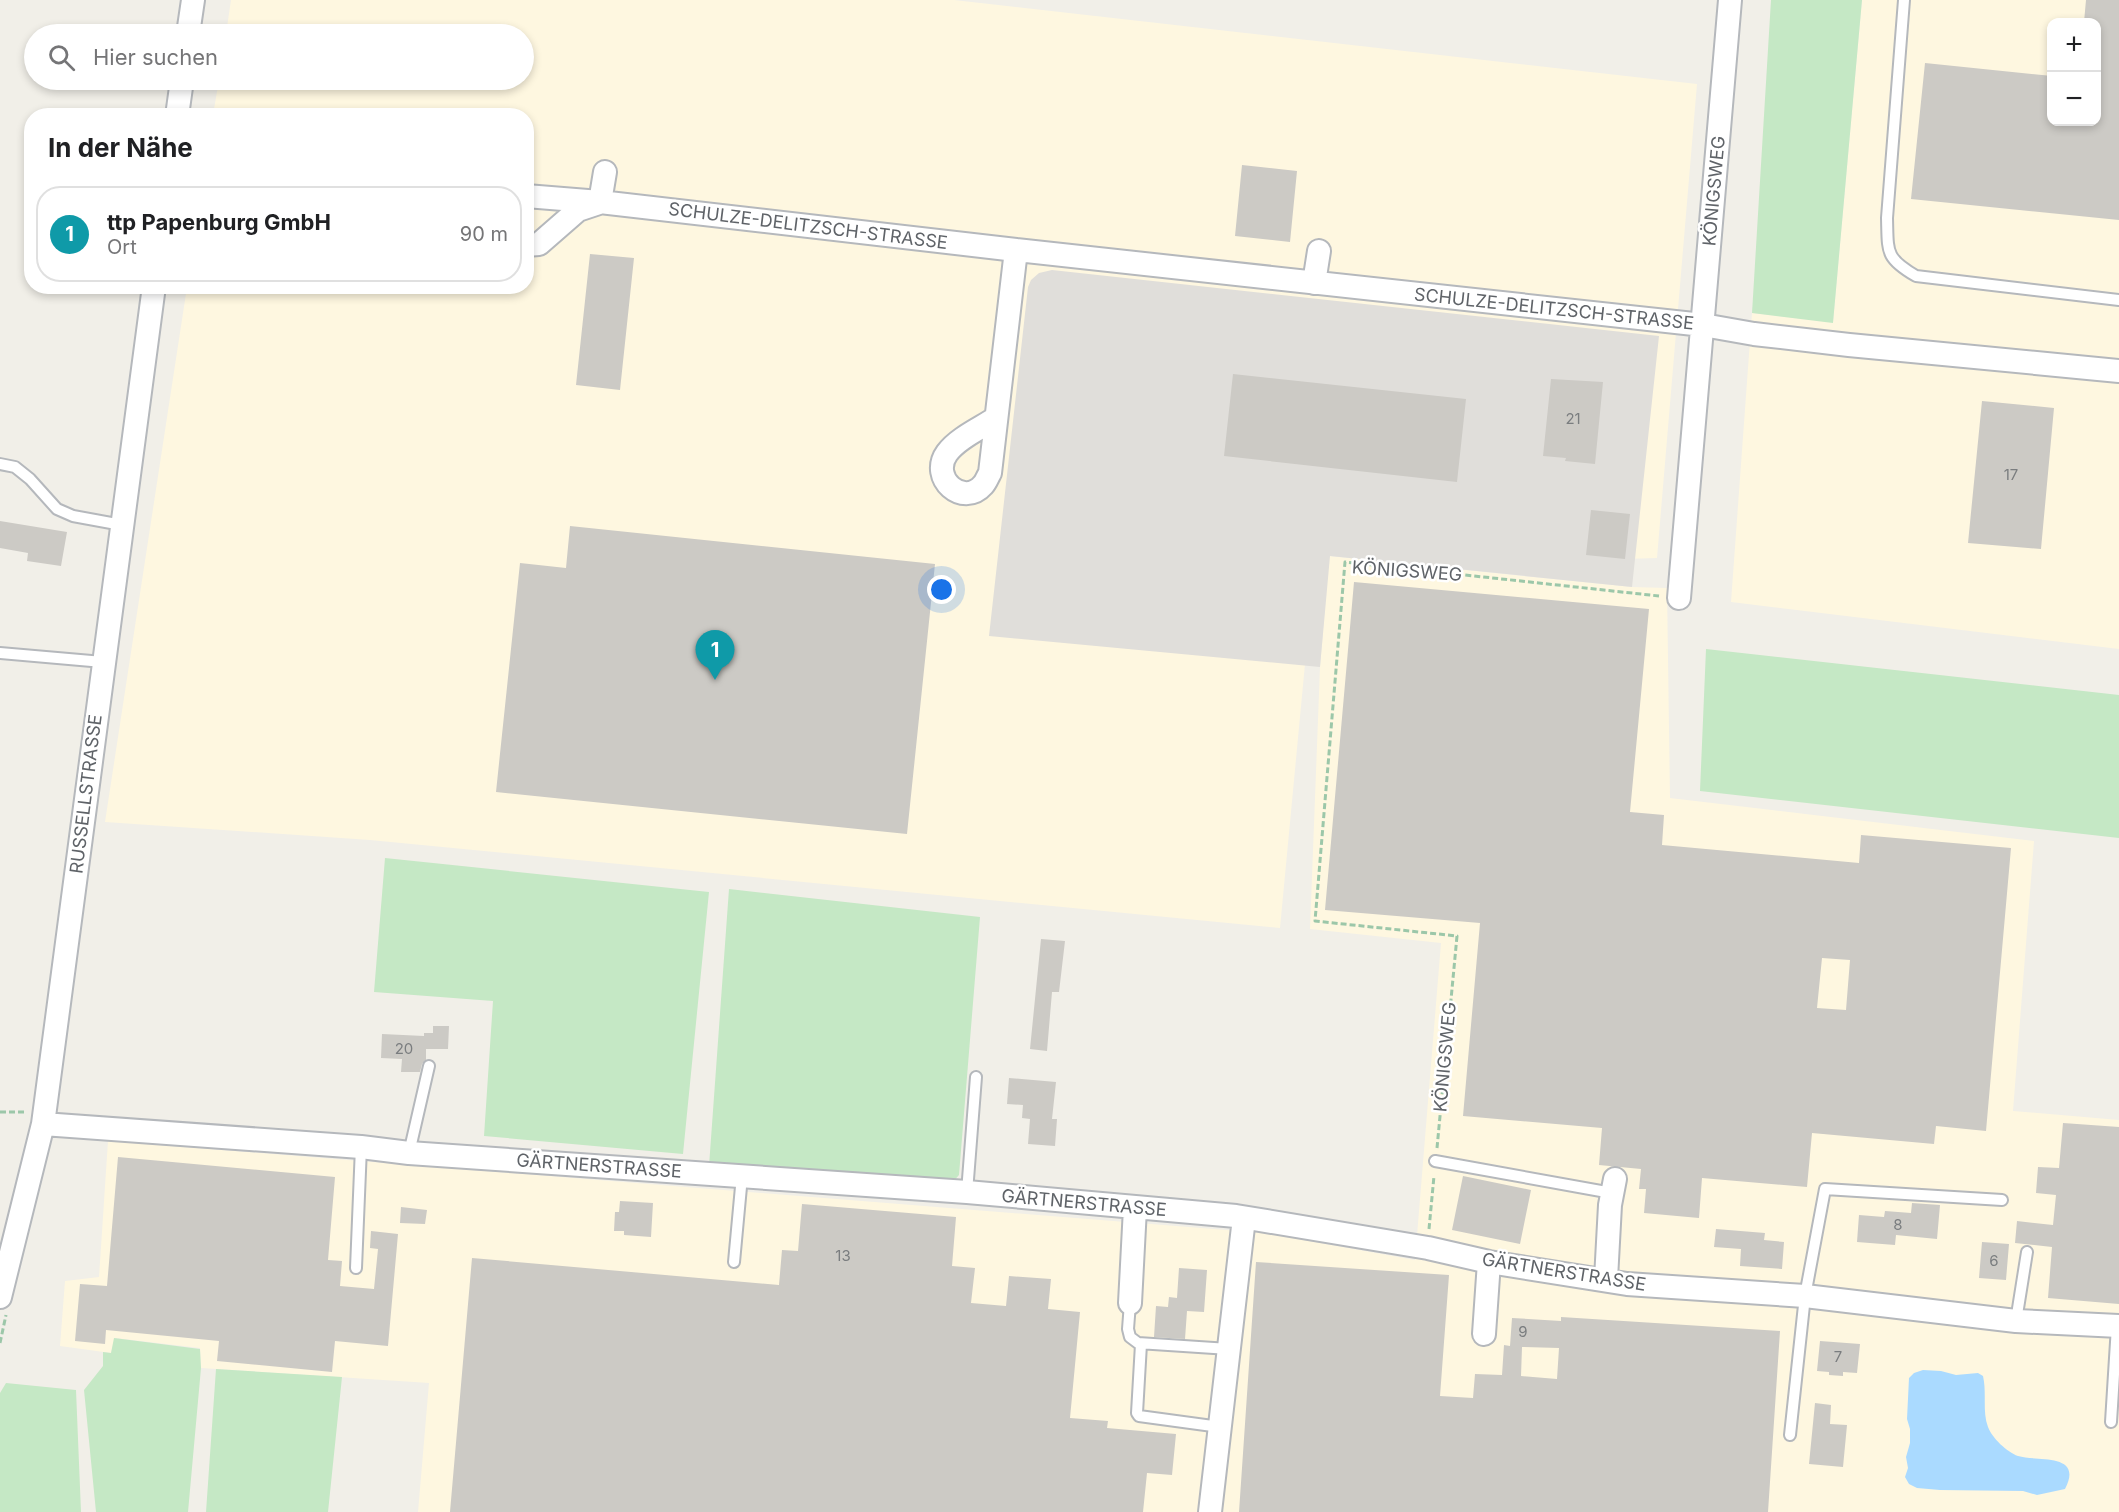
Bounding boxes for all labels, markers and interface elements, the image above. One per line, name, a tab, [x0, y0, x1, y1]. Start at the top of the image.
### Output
map controls	[2047, 18, 2101, 126]
button: +	[2047, 18, 2101, 72]
search box	[24, 24, 534, 90]
icon: search	[45, 41, 78, 74]
text: Hier suchen	[93, 44, 218, 70]
button: −	[2047, 72, 2101, 126]
text: In der Nähe	[48, 132, 193, 163]
street label: KÖNIGSWEG	[1697, 135, 1729, 247]
street label: SCHULZE-DELITZSCH-STRASSE	[667, 198, 949, 253]
text: ttp Papenburg GmbH	[107, 209, 331, 235]
text: 1	[65, 222, 74, 246]
text: 90 m	[460, 222, 508, 246]
text: Ort	[107, 235, 137, 259]
street label: SCHULZE-DELITZSCH-STRASSE	[1413, 283, 1695, 334]
house number: 21	[1565, 409, 1581, 428]
house number: 17	[2004, 465, 2018, 484]
street label: KÖNIGSWEG	[1351, 555, 1463, 585]
your location	[927, 575, 956, 604]
pin: 1	[696, 630, 734, 680]
street label: RUSSELLSTRASSE	[65, 713, 106, 875]
street label: KÖNIGSWEG	[1428, 1001, 1460, 1113]
house number: 20	[395, 1039, 413, 1058]
street label: GÄRTNERSTRASSE	[516, 1148, 682, 1182]
street label: GÄRTNERSTRASSE	[1001, 1184, 1168, 1220]
house number: 8	[1893, 1215, 1903, 1234]
house number: 13	[835, 1246, 851, 1265]
street label: GÄRTNERSTRASSE	[1481, 1247, 1648, 1295]
house number: 6	[1989, 1251, 1999, 1270]
house number: 9	[1518, 1322, 1528, 1341]
house number: 7	[1834, 1347, 1842, 1366]

